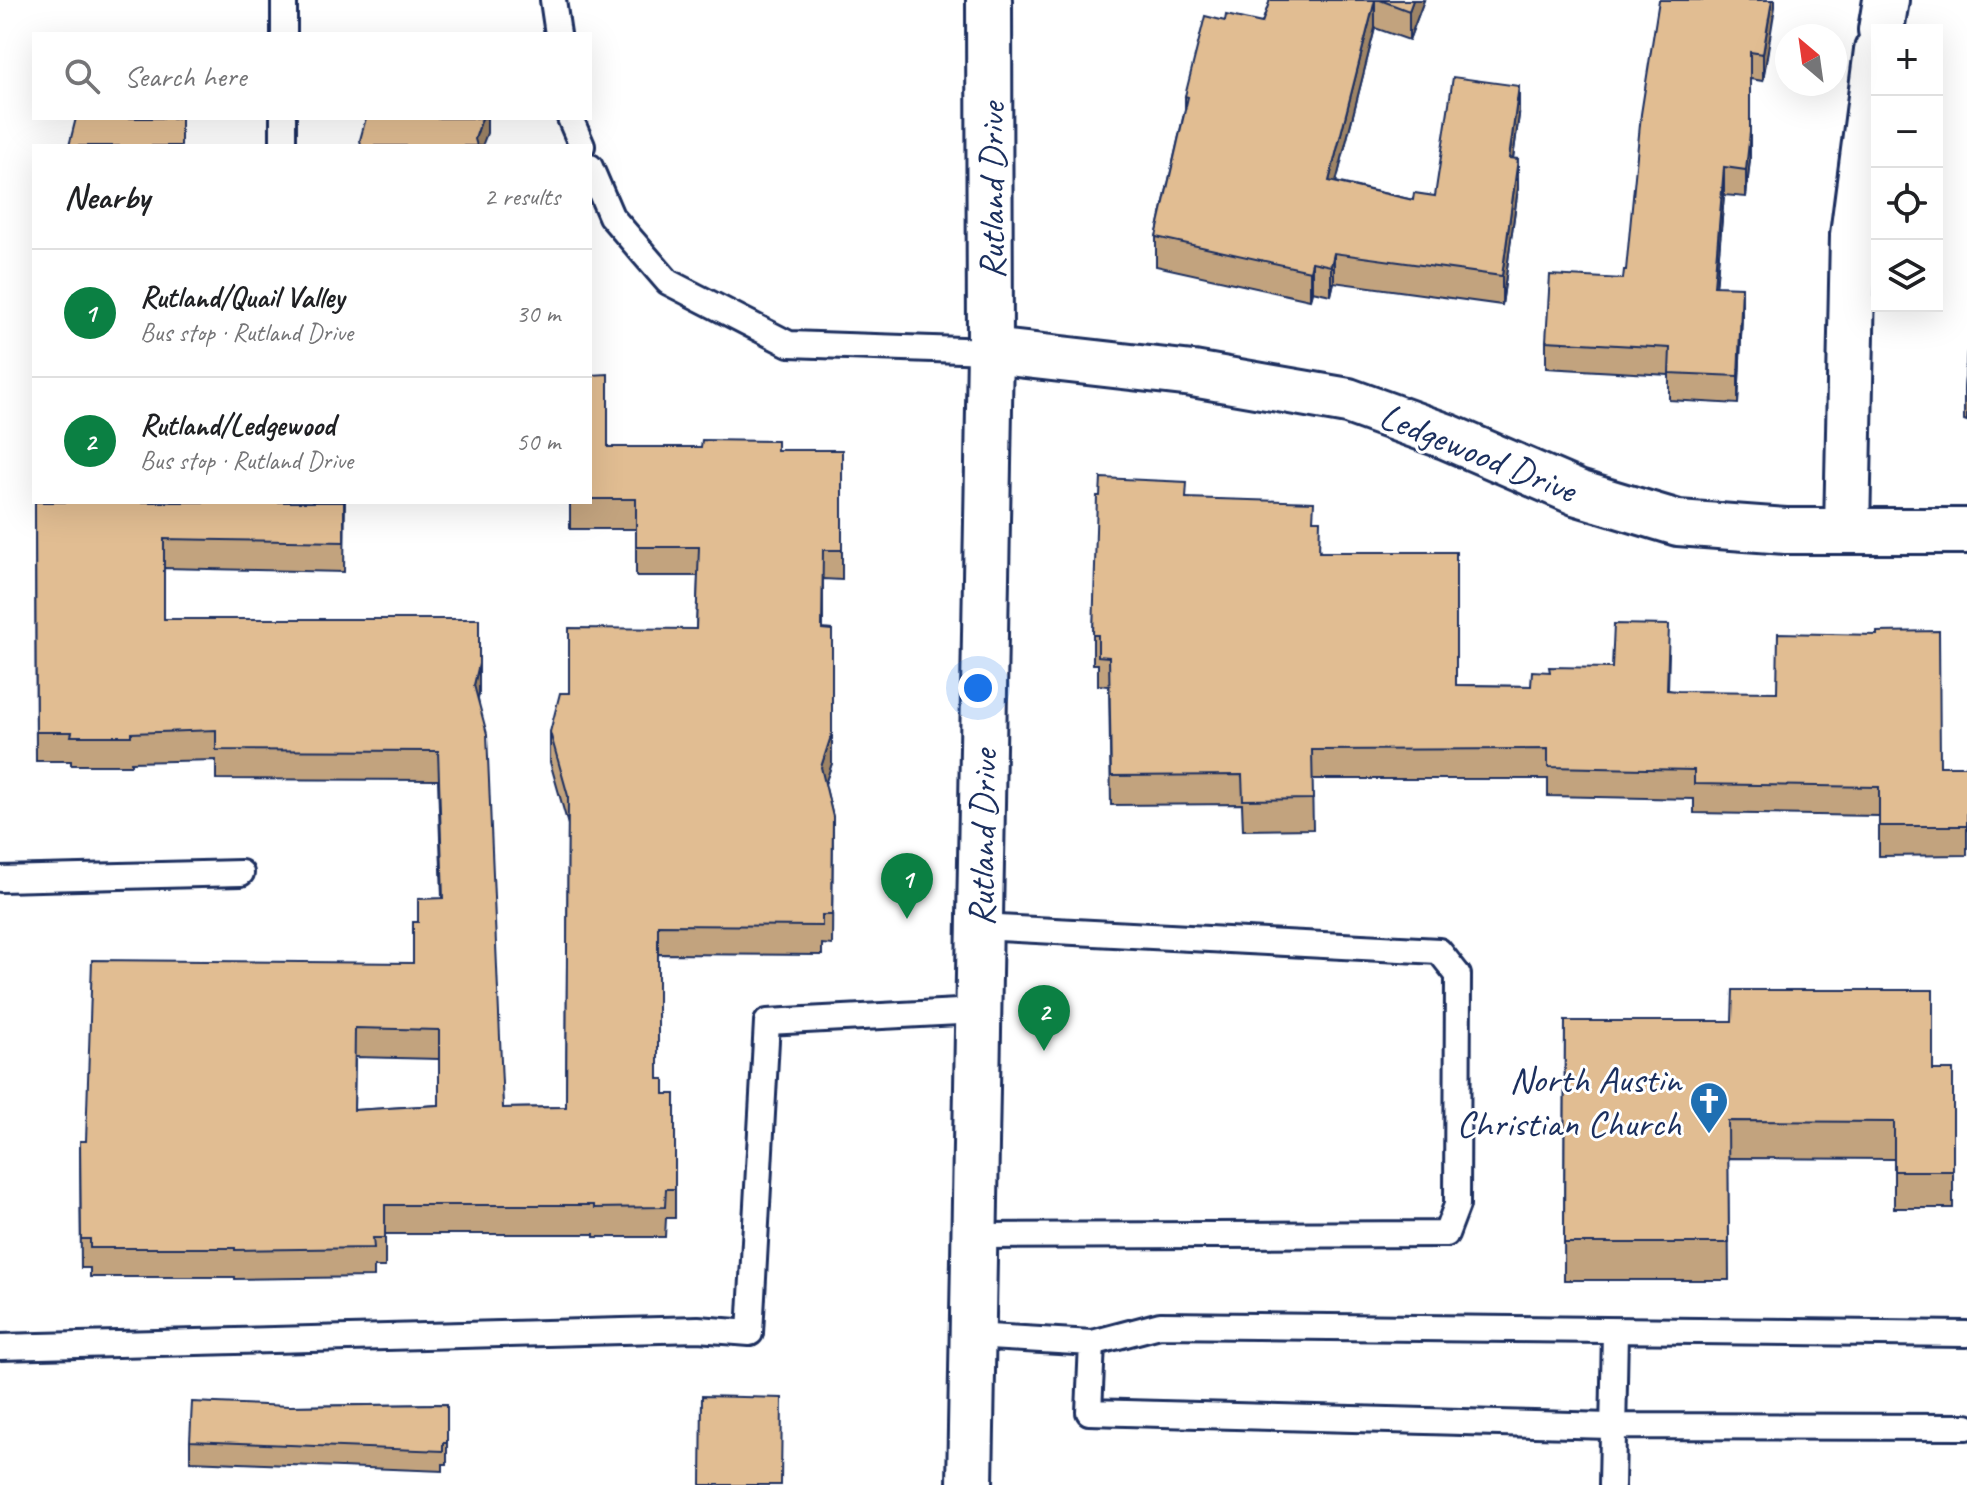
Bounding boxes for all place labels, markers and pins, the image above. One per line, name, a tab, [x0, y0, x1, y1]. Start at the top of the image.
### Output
pin: 1	[881, 853, 933, 919]
pin: 2	[1018, 985, 1070, 1051]
place label: North Austin Christian Church	[1457, 1056, 1683, 1147]
church icon: North Austin Christian Church	[1688, 1080, 1730, 1135]

